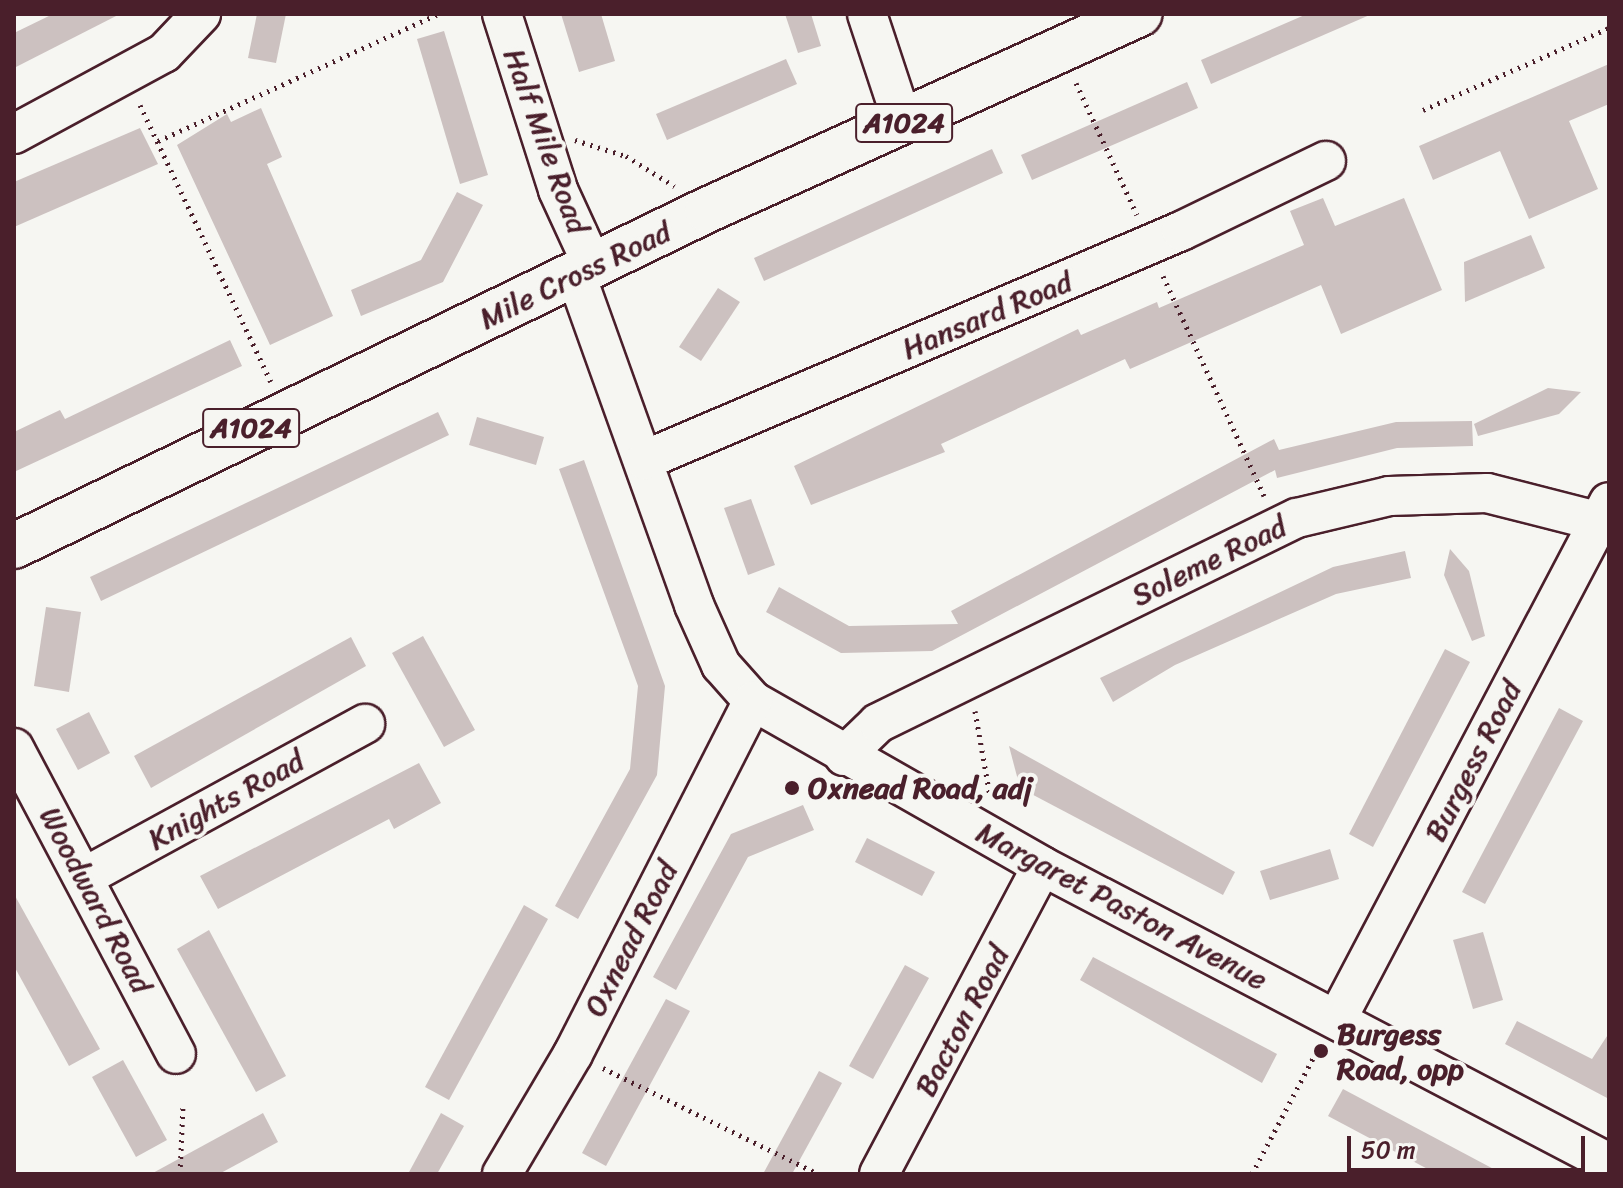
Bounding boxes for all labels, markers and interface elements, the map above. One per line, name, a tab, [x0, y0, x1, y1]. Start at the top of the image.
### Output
street label: Half Mile Road	[496, 43, 596, 239]
road number: A1024	[854, 99, 954, 147]
street label: Mile Cross Road	[473, 213, 677, 337]
street label: Hansard Road	[896, 263, 1078, 367]
road number: A1024	[201, 404, 301, 452]
street label: Soleme Road	[1126, 508, 1292, 614]
street label: Burgess Road	[1417, 674, 1529, 848]
street label: Knights Road	[142, 742, 310, 858]
place label: Oxnead Road, adj	[808, 770, 1034, 806]
marker: Oxnead Road, adj	[783, 779, 801, 797]
street label: Woodward Road	[32, 801, 160, 999]
street label: Margaret Paston Avenue	[970, 814, 1274, 998]
street label: Oxnead Road	[577, 855, 685, 1023]
street label: Bacton Road	[907, 939, 1017, 1103]
place label: Burgess Road, opp	[1337, 1016, 1464, 1086]
marker: Burgess Road, opp	[1312, 1042, 1330, 1060]
scale bar	[1351, 1120, 1589, 1170]
text: 50 m	[1361, 1129, 1416, 1171]

